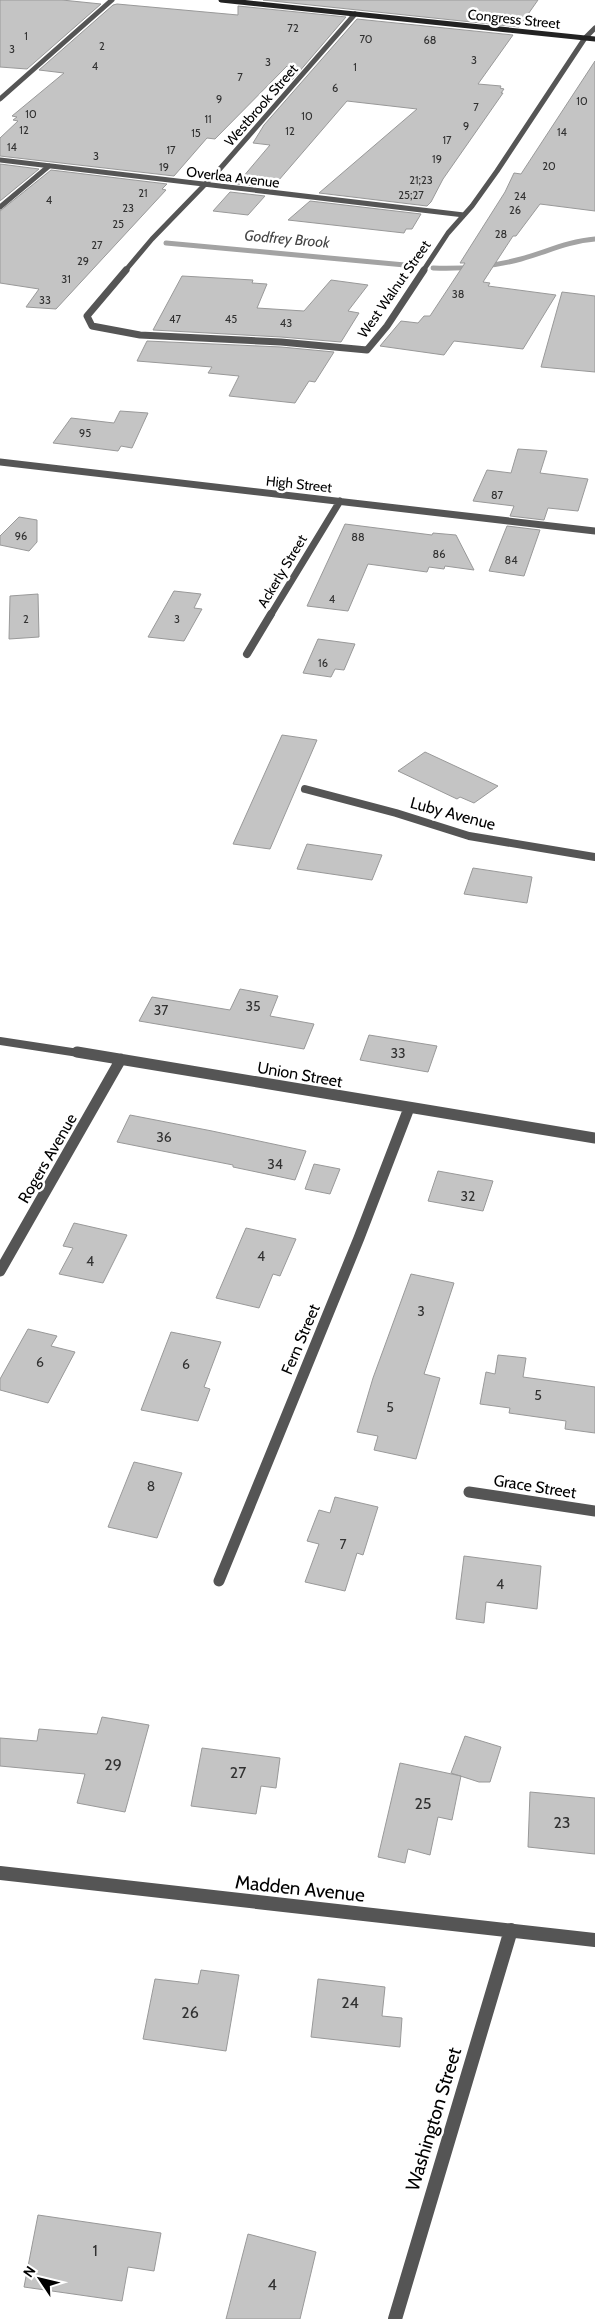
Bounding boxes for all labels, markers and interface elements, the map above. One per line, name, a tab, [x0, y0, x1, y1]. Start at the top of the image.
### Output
street label: Congress Street	[467, 5, 561, 33]
house number: 72	[287, 21, 299, 35]
house number: 1	[24, 29, 28, 43]
house number: 70	[359, 32, 373, 46]
house number: 68	[424, 33, 436, 47]
house number: 2	[99, 39, 105, 53]
house number: 3	[9, 42, 15, 56]
house number: 3	[471, 53, 477, 67]
house number: 3	[265, 55, 271, 69]
house number: 4	[92, 59, 99, 73]
street label: Westbrook Street	[220, 60, 302, 150]
house number: 1	[353, 60, 357, 74]
house number: 7	[237, 70, 243, 84]
house number: 6	[332, 81, 338, 95]
house number: 9	[216, 92, 222, 106]
house number: 10	[576, 94, 588, 108]
house number: 7	[473, 100, 479, 114]
house number: 10	[25, 107, 37, 121]
house number: 10	[301, 109, 313, 123]
house number: 11	[204, 112, 212, 126]
house number: 9	[463, 119, 469, 133]
house number: 12	[19, 123, 29, 137]
house number: 12	[285, 124, 295, 138]
house number: 14	[557, 125, 568, 139]
house number: 15	[191, 126, 201, 140]
house number: 17	[442, 133, 452, 147]
house number: 14	[7, 140, 18, 154]
house number: 17	[166, 143, 176, 157]
house number: 3	[93, 149, 99, 163]
house number: 19	[432, 152, 442, 166]
house number: 20	[542, 159, 556, 173]
house number: 19	[159, 160, 169, 174]
street label: Overlea Avenue	[185, 162, 281, 192]
house number: 21;23	[409, 173, 433, 187]
house number: 21	[138, 186, 148, 200]
house number: 25;27	[398, 188, 424, 202]
house number: 24	[514, 189, 527, 203]
house number: 4	[46, 193, 53, 207]
house number: 23	[122, 201, 134, 215]
house number: 26	[509, 203, 521, 217]
house number: 25	[112, 217, 124, 231]
water label: Godfrey Brook	[244, 226, 331, 252]
house number: 28	[495, 227, 507, 241]
street label: West Walnut Street	[354, 236, 435, 341]
house number: 27	[91, 238, 103, 252]
house number: 29	[77, 254, 89, 268]
house number: 31	[61, 272, 71, 286]
house number: 38	[452, 287, 464, 301]
house number: 33	[39, 293, 51, 307]
house number: 47	[169, 312, 181, 326]
house number: 45	[225, 312, 237, 326]
house number: 43	[280, 316, 292, 330]
house number: 95	[79, 426, 91, 440]
street label: High Street	[265, 472, 333, 496]
house number: 87	[491, 488, 504, 502]
house number: 96	[15, 529, 27, 543]
house number: 88	[351, 530, 365, 544]
street label: Ackerly Street	[253, 531, 311, 611]
house number: 86	[433, 547, 445, 561]
house number: 84	[504, 553, 518, 567]
house number: 4	[329, 592, 336, 606]
house number: 2	[23, 612, 29, 626]
house number: 3	[174, 612, 180, 626]
house number: 16	[318, 656, 328, 670]
street label: Luby Avenue	[408, 793, 498, 834]
house number: 35	[245, 997, 261, 1015]
house number: 37	[154, 1001, 168, 1019]
house number: 33	[390, 1044, 406, 1062]
street label: Union Street	[256, 1058, 345, 1091]
street label: Rogers Avenue	[14, 1110, 81, 1206]
house number: 36	[156, 1128, 172, 1146]
house number: 34	[267, 1155, 283, 1173]
house number: 32	[461, 1187, 475, 1205]
house number: 4	[257, 1247, 265, 1265]
house number: 4	[86, 1252, 94, 1270]
street label: Fern Street	[277, 1301, 324, 1377]
house number: 3	[417, 1302, 425, 1320]
house number: 6	[36, 1353, 44, 1371]
house number: 6	[182, 1355, 190, 1373]
house number: 5	[534, 1386, 542, 1404]
house number: 5	[386, 1398, 394, 1416]
street label: Grace Street	[492, 1471, 578, 1502]
house number: 8	[147, 1477, 155, 1495]
house number: 7	[339, 1535, 347, 1553]
house number: 4	[496, 1575, 504, 1593]
house number: 29	[104, 1755, 122, 1774]
house number: 27	[230, 1763, 246, 1782]
house number: 25	[414, 1794, 432, 1813]
house number: 23	[553, 1813, 571, 1832]
street label: Madden Avenue	[234, 1870, 366, 1907]
house number: 24	[341, 1993, 359, 2012]
house number: 26	[181, 2003, 199, 2022]
street label: Washington Street	[401, 2044, 466, 2194]
house number: 1	[92, 2241, 98, 2260]
north arrow	[15, 2254, 65, 2304]
text: N	[19, 2262, 40, 2281]
house number: 4	[267, 2275, 277, 2294]

